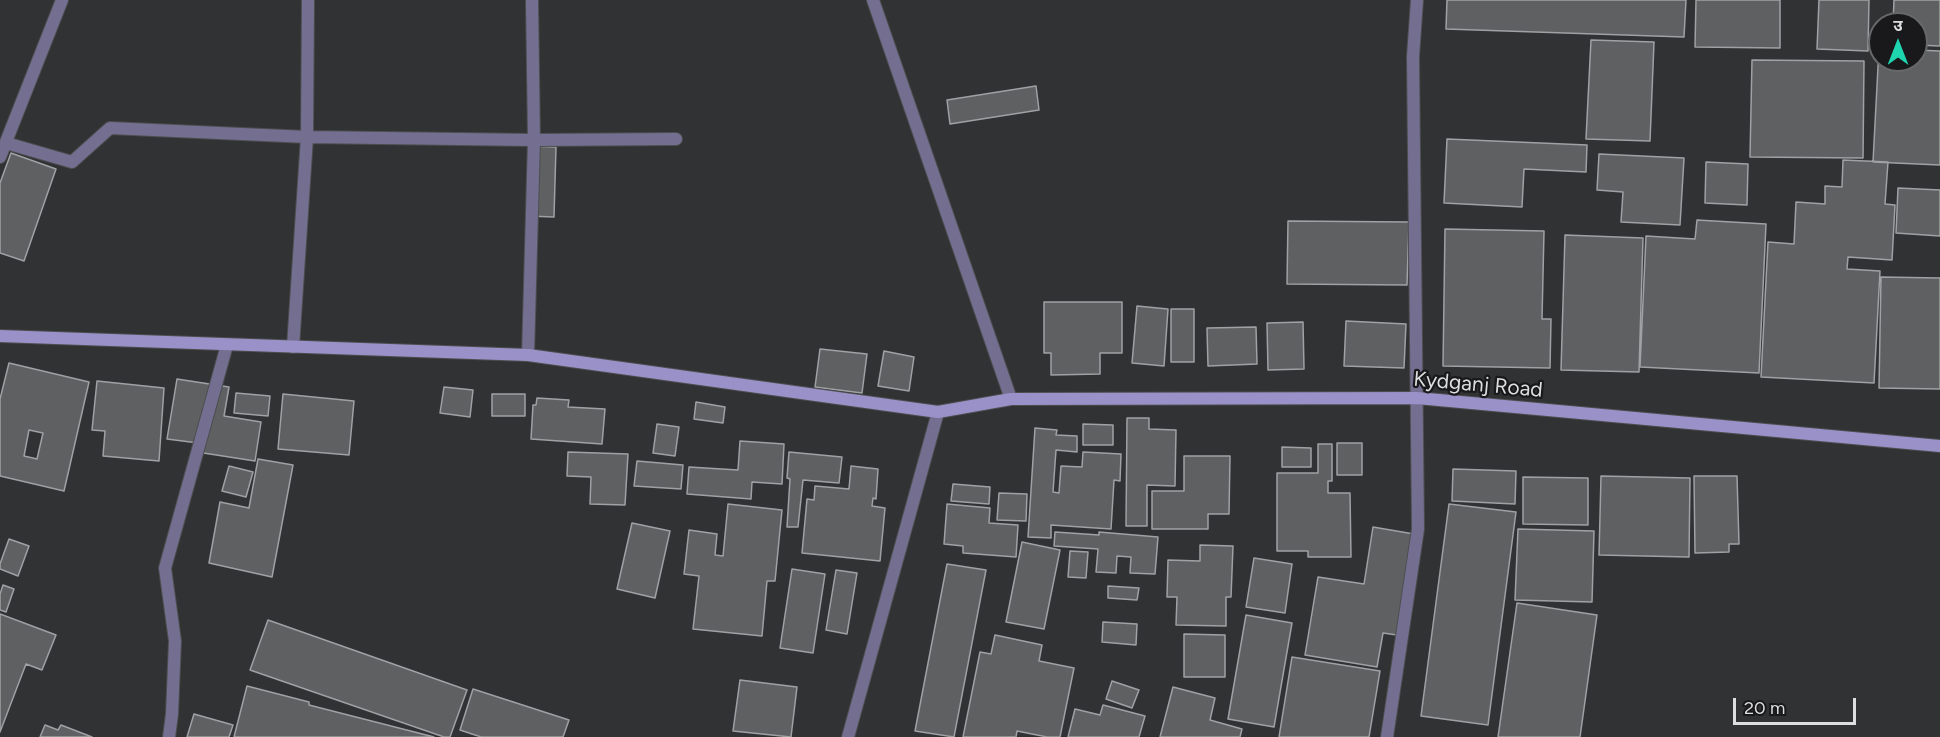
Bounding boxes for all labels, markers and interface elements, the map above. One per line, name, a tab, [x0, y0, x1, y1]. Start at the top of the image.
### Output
north arrow	[1868, 12, 1928, 72]
text: उ	[1893, 16, 1903, 35]
street label: Kydganj Road	[1412, 367, 1544, 403]
scale bar	[1736, 686, 1859, 724]
text: 20 m	[1744, 697, 1785, 719]

